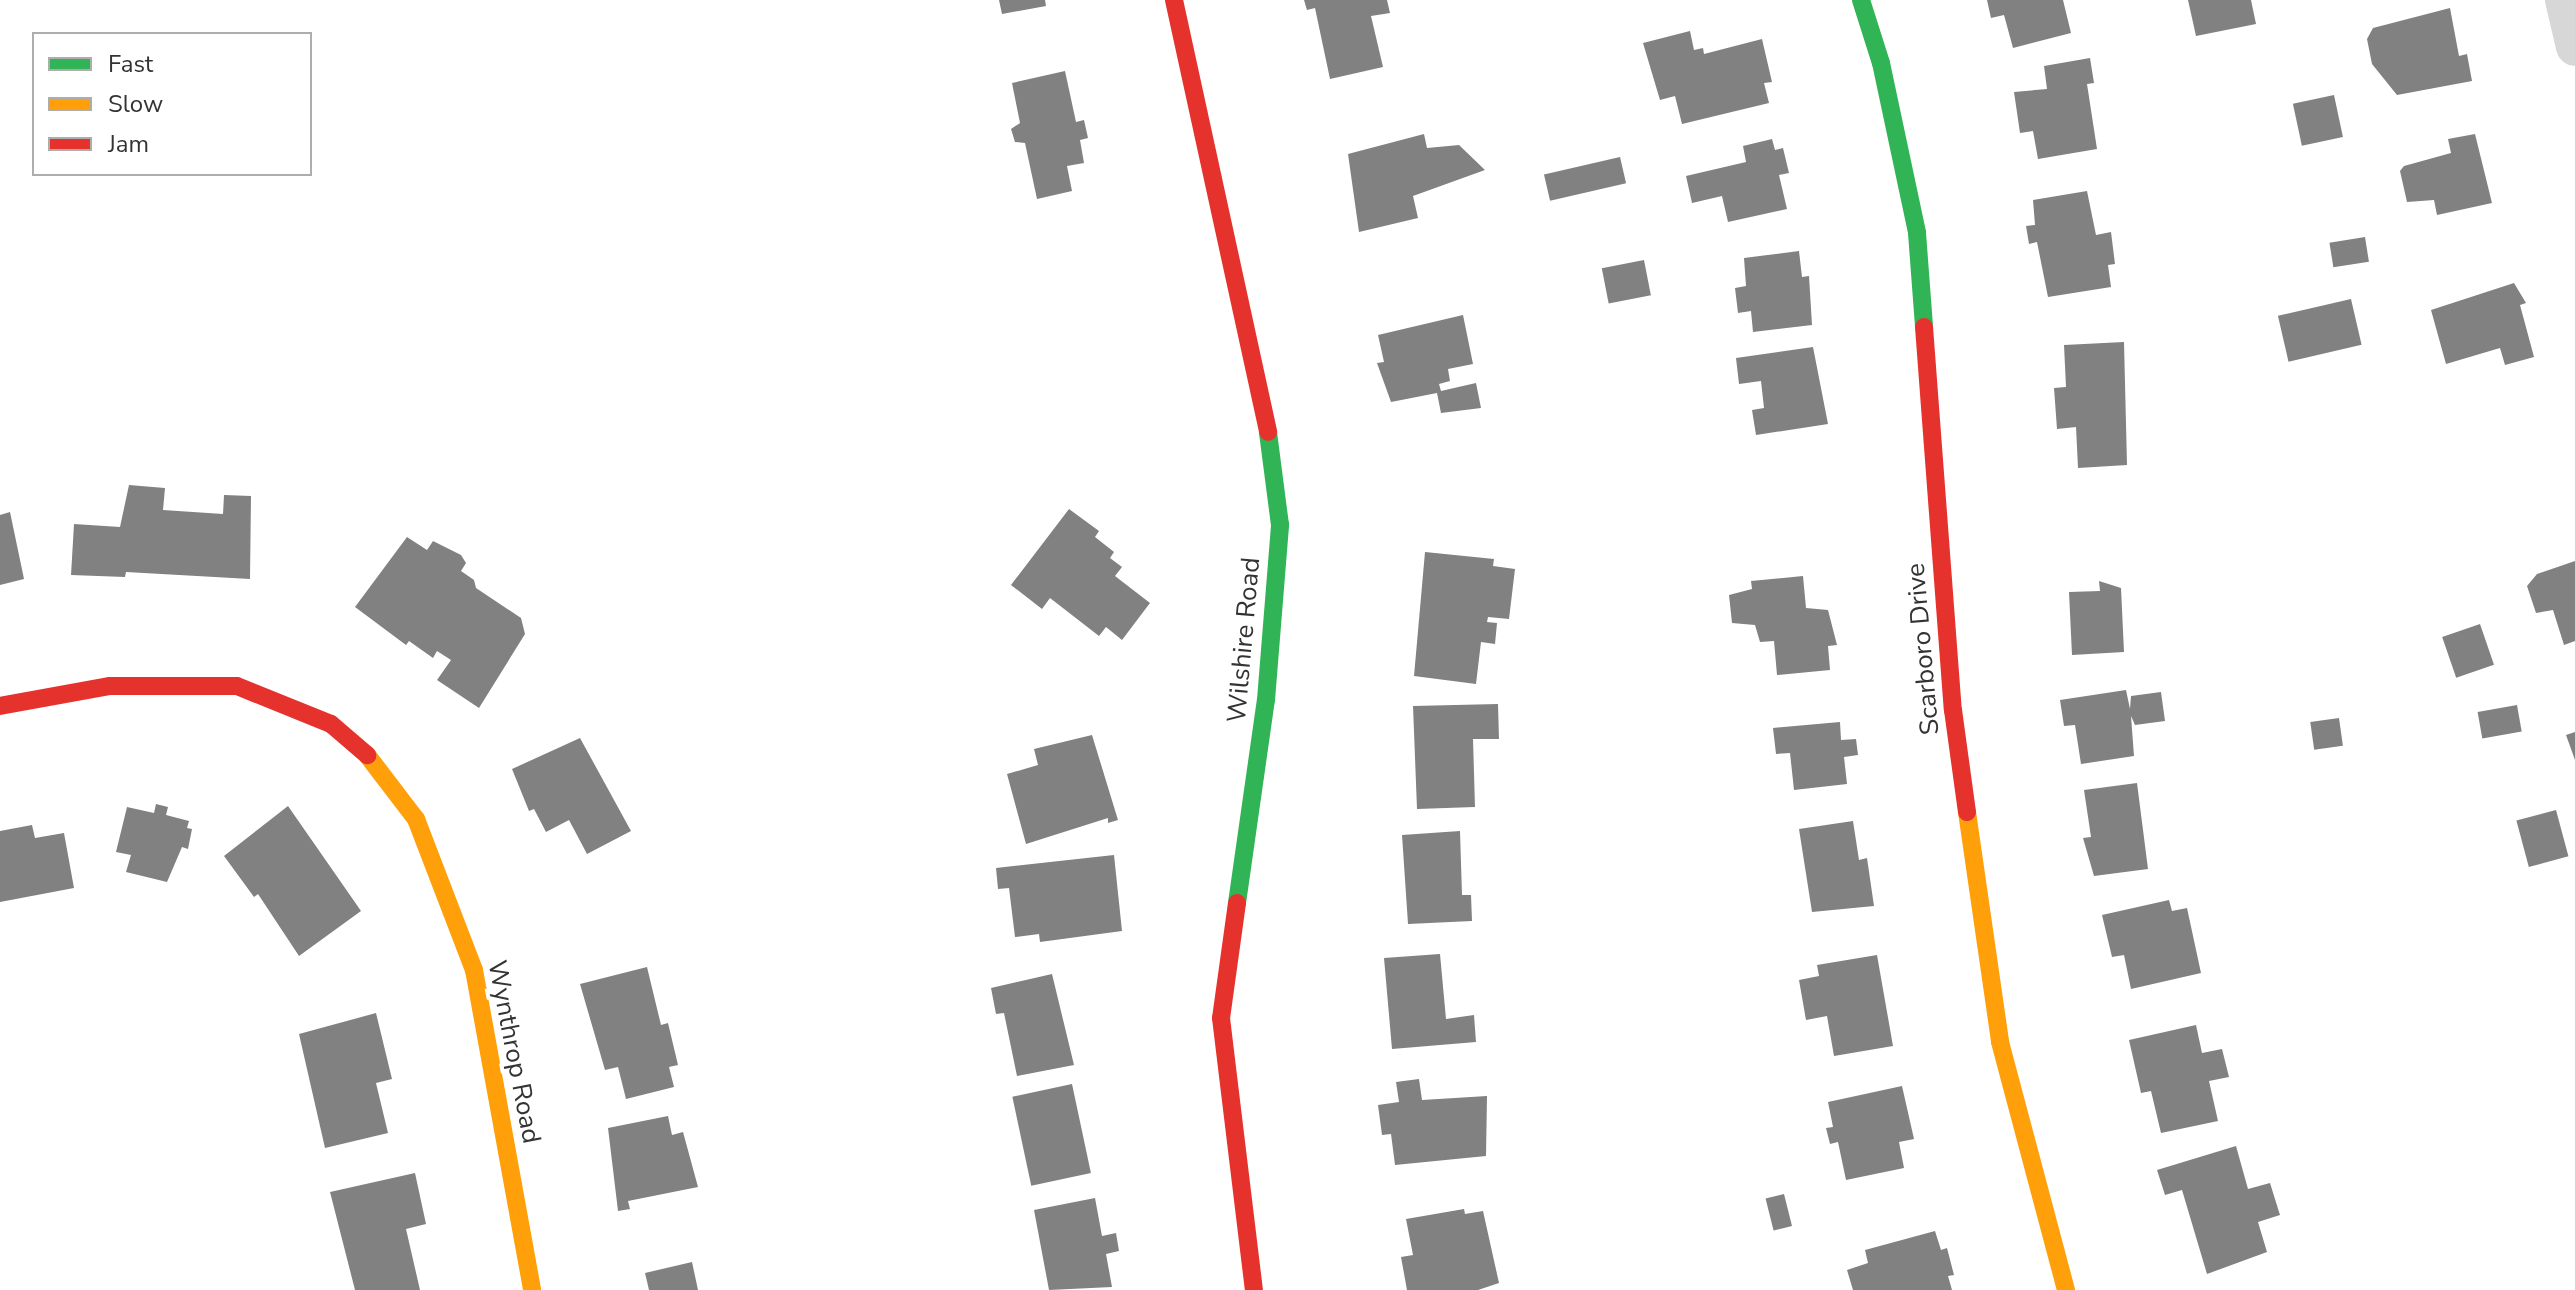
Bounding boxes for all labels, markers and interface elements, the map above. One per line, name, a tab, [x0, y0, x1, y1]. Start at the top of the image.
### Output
legend	[32, 32, 312, 176]
text: Fast	[108, 48, 153, 80]
text: Slow	[108, 88, 163, 120]
text: Jam	[108, 128, 149, 160]
street label: Wilshire Road	[1221, 556, 1267, 724]
street label: Scarboro Drive	[1900, 562, 1946, 736]
street label: Wynthrop Road	[481, 958, 547, 1146]

